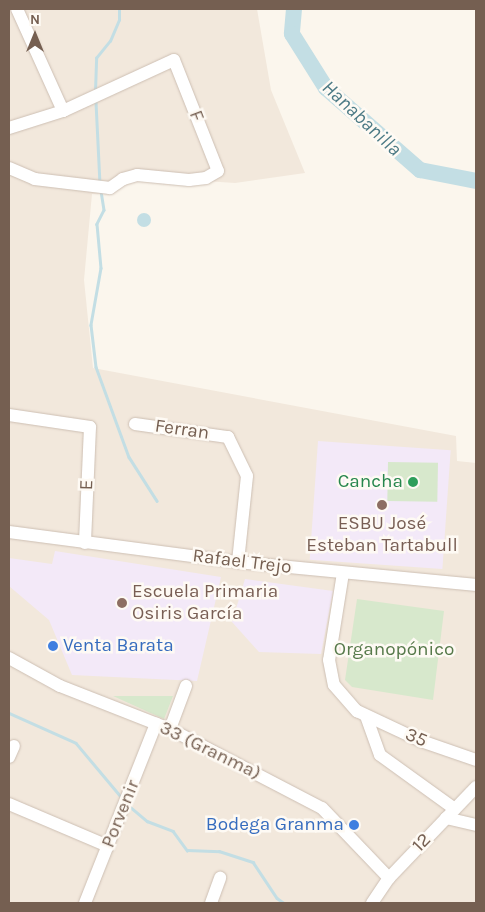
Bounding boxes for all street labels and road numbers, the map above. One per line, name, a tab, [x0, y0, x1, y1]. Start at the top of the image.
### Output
street label: F	[184, 107, 208, 125]
street label: Ferran	[153, 415, 211, 445]
street label: E	[75, 479, 99, 491]
street label: Rafael Trejo	[191, 545, 293, 579]
street label: 33 (Granma)	[156, 717, 264, 785]
street label: 35	[401, 723, 431, 753]
street label: Porvenir	[97, 777, 145, 851]
street label: 12	[408, 829, 436, 857]

